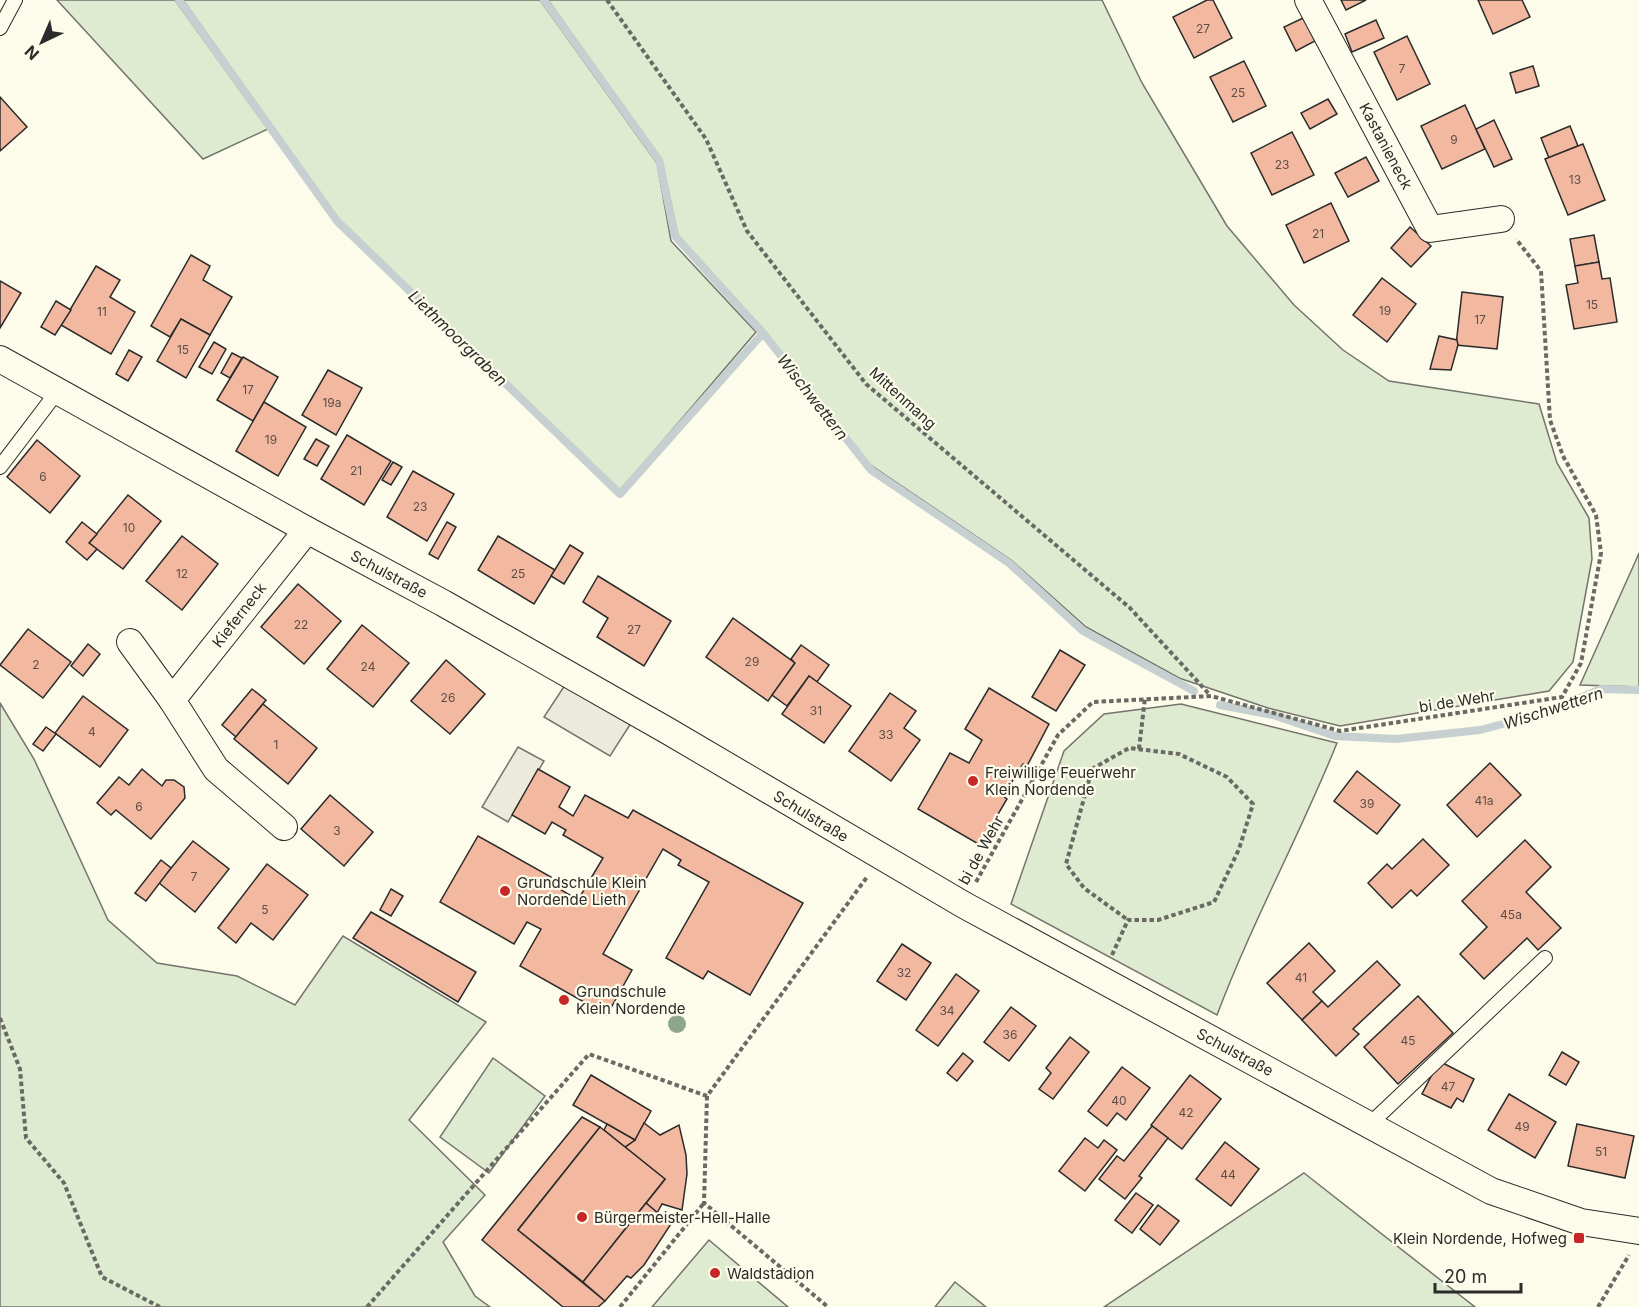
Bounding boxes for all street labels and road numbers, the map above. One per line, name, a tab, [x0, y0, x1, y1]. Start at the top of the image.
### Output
street label: Kastanieneck	[1355, 99, 1417, 193]
street label: Mittenmang	[866, 363, 940, 433]
street label: Schulstraße	[347, 546, 431, 602]
street label: Kieferneck	[208, 578, 271, 651]
street label: bi de Wehr	[1418, 686, 1497, 716]
street label: Schulstraße	[770, 786, 852, 846]
street label: bi de Wehr	[954, 812, 1008, 888]
street label: Schulstraße	[1193, 1024, 1277, 1080]

